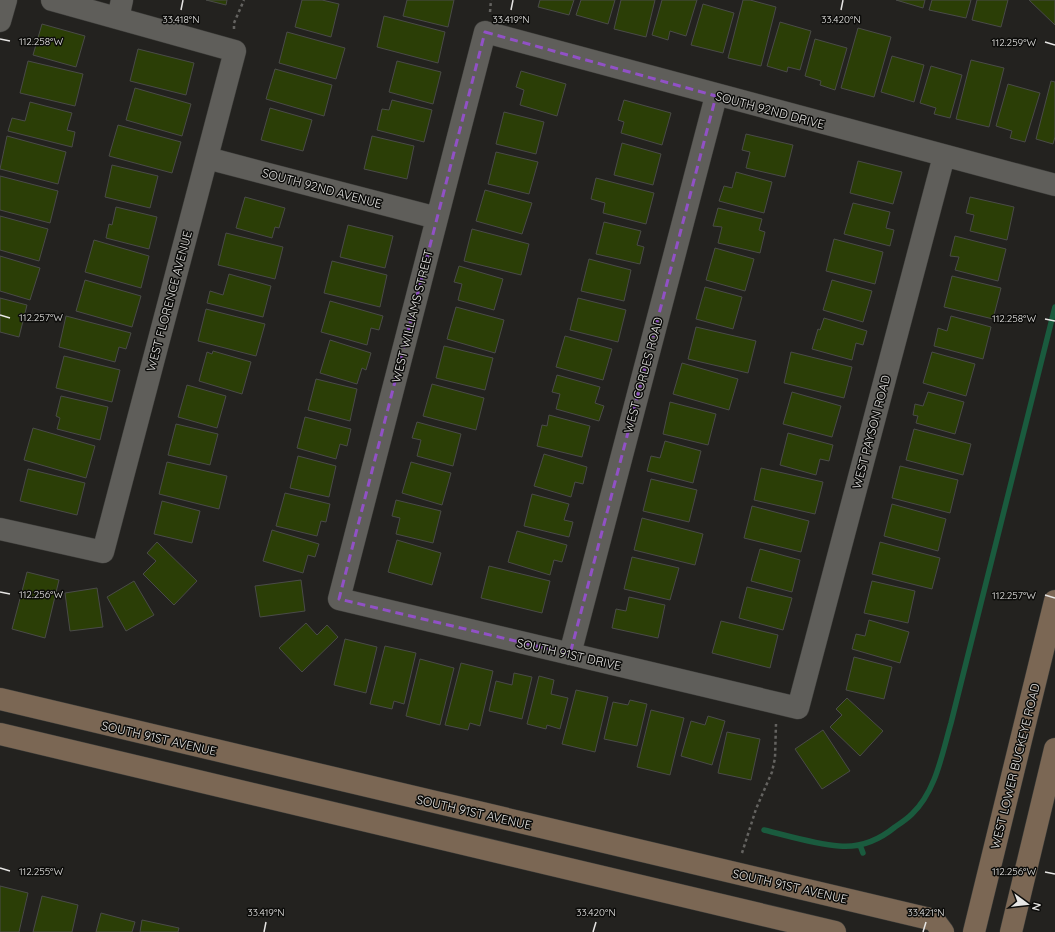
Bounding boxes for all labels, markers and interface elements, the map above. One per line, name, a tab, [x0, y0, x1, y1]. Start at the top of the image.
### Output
text: 33.418°N	[163, 13, 199, 26]
text: 33.419°N	[492, 13, 530, 26]
text: 33.420°N	[821, 13, 861, 26]
text: 112.258°W	[19, 35, 63, 48]
text: 112.259°W	[992, 36, 1036, 49]
street label: SOUTH 92ND DRIVE	[714, 88, 826, 132]
street label: SOUTH 92ND AVENUE	[261, 165, 384, 211]
street label: WEST FLORENCE AVENUE	[143, 229, 195, 373]
street label: WEST WILLIAMS STREET	[388, 248, 436, 384]
text: 112.257°W	[19, 311, 63, 324]
text: 112.258°W	[992, 312, 1036, 325]
street label: WEST CORDES ROAD	[620, 315, 666, 435]
street label: WEST PAYSON ROAD	[849, 373, 894, 491]
text: 112.256°W	[19, 588, 63, 601]
text: 112.257°W	[992, 589, 1036, 602]
street label: SOUTH 91ST DRIVE	[515, 635, 623, 673]
street label: WEST LOWER BUCKEYE ROAD	[987, 681, 1043, 850]
street label: SOUTH 91ST AVENUE	[100, 717, 218, 759]
street label: SOUTH 91ST AVENUE	[415, 791, 533, 833]
text: 112.255°W	[19, 865, 63, 878]
street label: SOUTH 91ST AVENUE	[731, 865, 849, 907]
text: 112.256°W	[992, 865, 1036, 878]
north arrow	[1007, 884, 1047, 924]
text: N	[1029, 901, 1044, 912]
text: 33.419°N	[247, 906, 285, 919]
text: 33.420°N	[576, 906, 616, 919]
text: 33.421°N	[907, 906, 945, 919]

